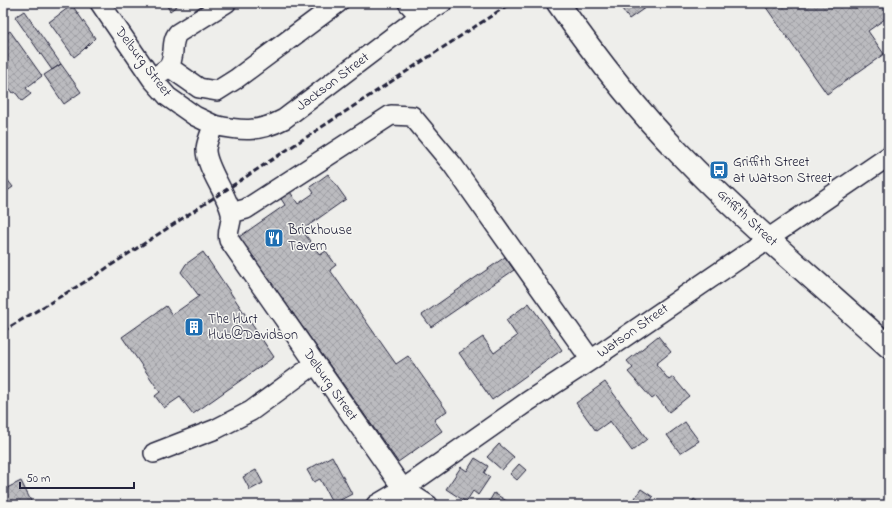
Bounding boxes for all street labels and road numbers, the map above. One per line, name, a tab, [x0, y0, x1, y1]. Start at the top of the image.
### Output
street label: Delburg Street	[108, 21, 177, 103]
street label: Jackson Street	[292, 47, 374, 117]
street label: Griffith Street	[712, 184, 782, 252]
street label: Watson Street	[593, 298, 673, 363]
street label: Delburg Street	[296, 344, 363, 426]

